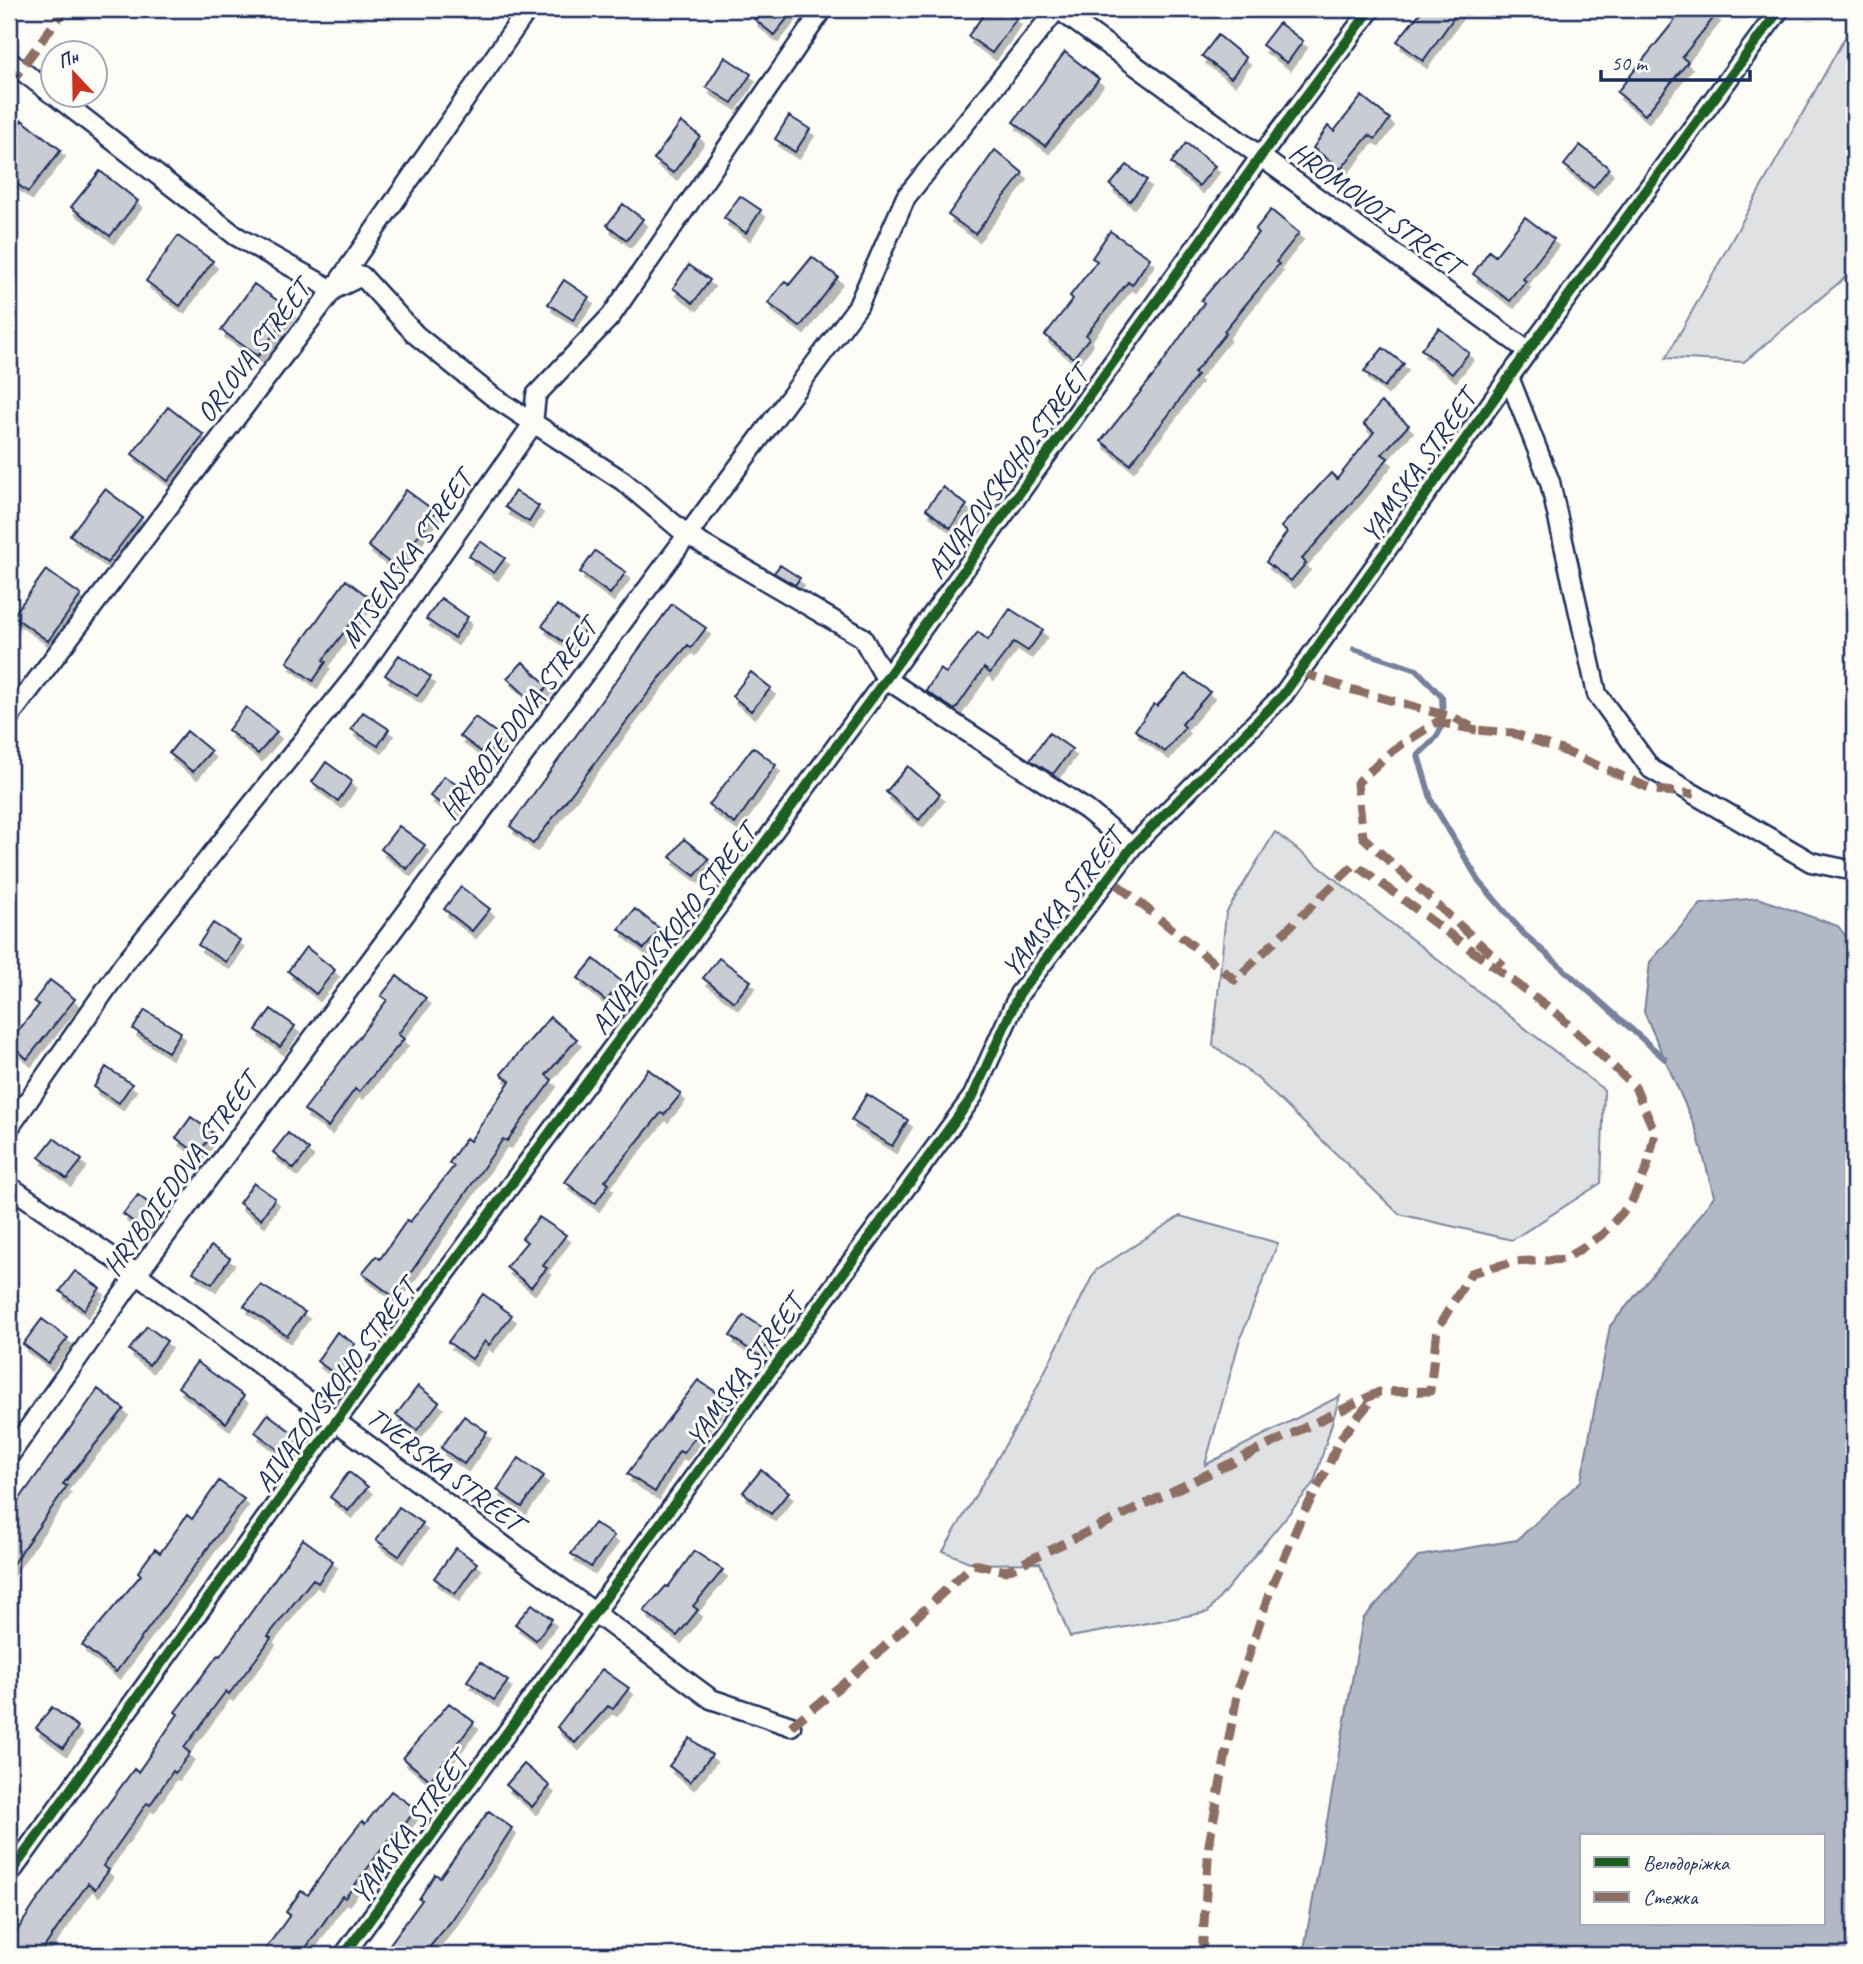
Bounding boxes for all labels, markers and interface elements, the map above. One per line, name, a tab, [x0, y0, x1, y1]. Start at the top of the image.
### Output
north arrow	[38, 38, 108, 108]
scale bar	[1601, 38, 1749, 82]
text: Пн	[54, 44, 83, 74]
text: 50 m	[1611, 50, 1649, 76]
street label: HROMOVOI STREET	[1283, 134, 1475, 286]
street label: ORLOVA STREET	[188, 268, 322, 429]
street label: AIVAZOVSKOHO STREET	[918, 354, 1100, 585]
street label: YAMSKA STREET	[1353, 377, 1487, 549]
street label: MTSENSKA STREET	[332, 459, 483, 654]
street label: HRYBOIEDOVA STREET	[431, 607, 609, 826]
street label: AIVAZOVSKOHO STREET	[582, 812, 767, 1041]
street label: YAMSKA STREET	[994, 817, 1135, 984]
street label: HRYBOIEDOVA STREET	[95, 1061, 269, 1282]
street label: AIVAZOVSKOHO STREET	[246, 1267, 428, 1498]
street label: YAMSKA STREET	[678, 1283, 815, 1453]
street label: TVERSKA STREET	[360, 1399, 536, 1543]
street label: YAMSKA STREET	[343, 1740, 480, 1910]
legend	[1580, 1834, 1825, 1926]
text: Велодоріжка	[1643, 1850, 1731, 1876]
text: Стежка	[1643, 1884, 1699, 1910]

